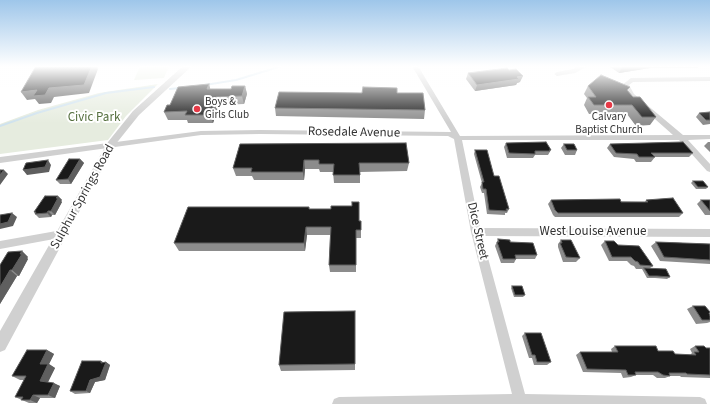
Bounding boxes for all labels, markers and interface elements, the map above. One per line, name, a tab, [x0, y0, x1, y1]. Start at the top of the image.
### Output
place label: Boys & Girls Club	[205, 96, 249, 122]
marker: Calvary Baptist Church	[604, 100, 614, 110]
marker: Boys & Girls Club	[192, 104, 202, 114]
park label: Civic Park	[68, 110, 120, 126]
place label: Calvary Baptist Church	[575, 111, 643, 137]
street label: Rosedale Avenue	[308, 124, 400, 142]
street label: Sulphur Springs Road	[48, 142, 118, 252]
street label: Dice Street	[463, 201, 491, 261]
street label: West Louise Avenue	[540, 224, 646, 240]

